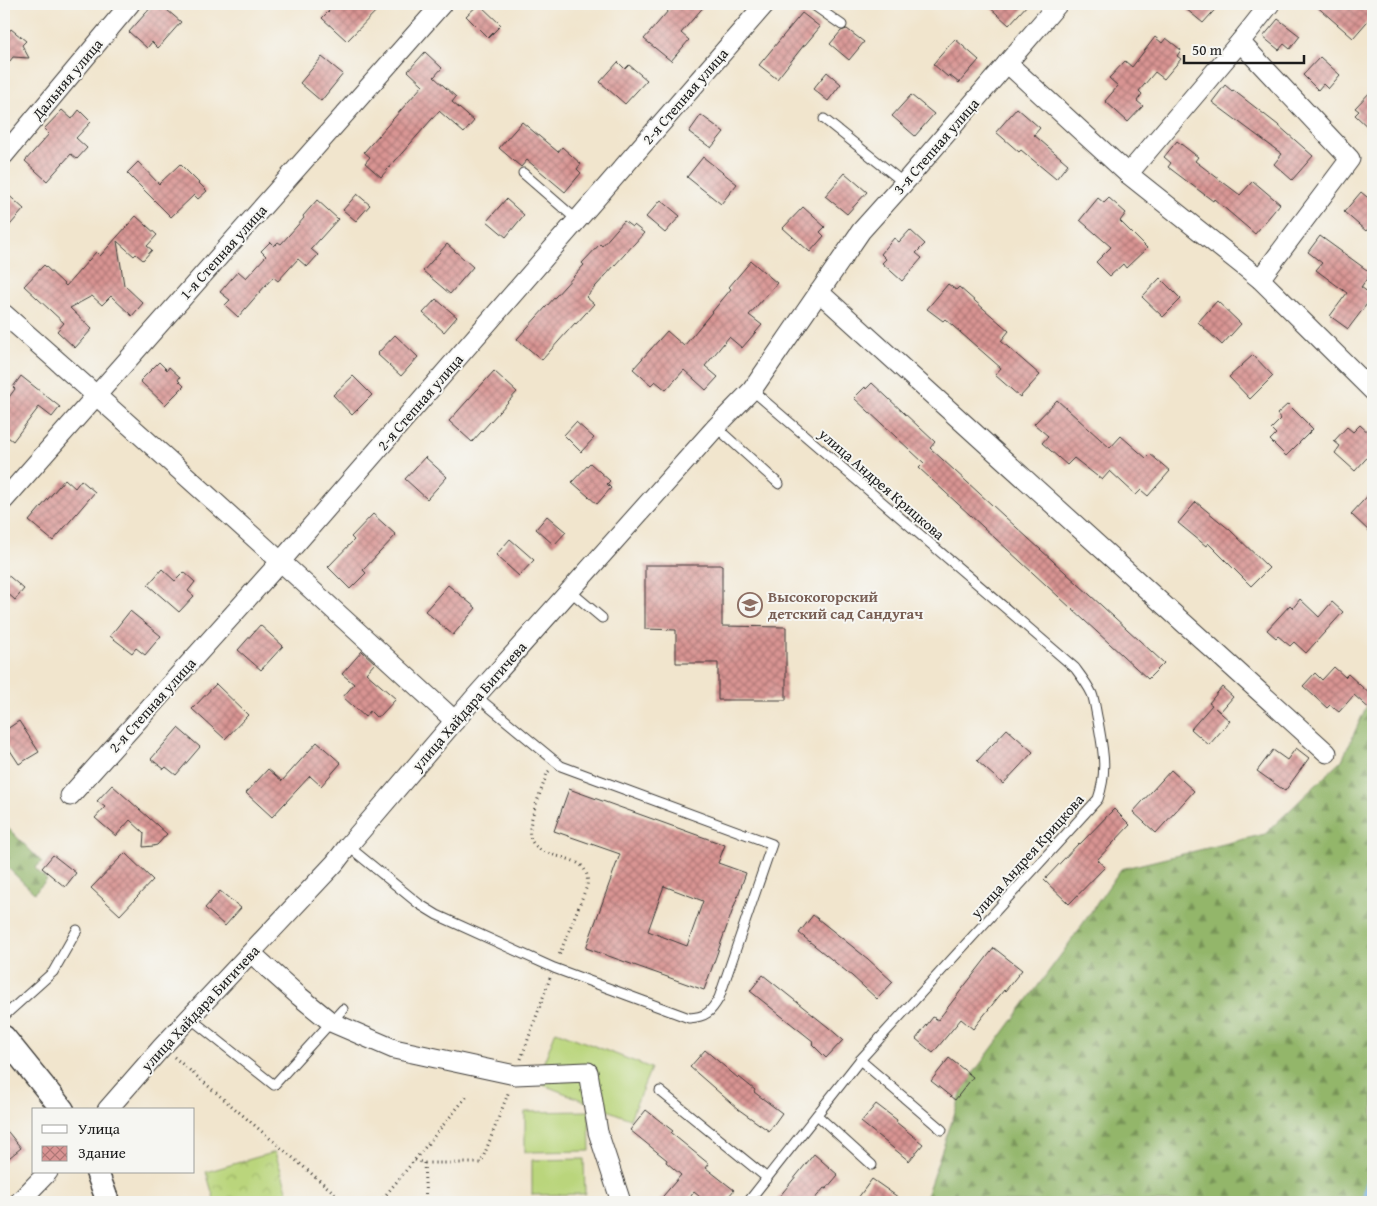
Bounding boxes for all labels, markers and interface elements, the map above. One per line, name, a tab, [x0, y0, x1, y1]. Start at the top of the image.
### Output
scale bar	[1184, 32, 1304, 64]
street label: Дальняя улица	[26, 33, 108, 125]
text: 50 m	[1192, 39, 1223, 60]
street label: 2-я Степная улица	[637, 43, 733, 149]
street label: 3-я Степная улица	[888, 93, 984, 199]
street label: 1-я Степная улица	[175, 199, 272, 304]
street label: 2-я Степная улица	[372, 349, 468, 455]
street label: улица Андрея Крицкова	[814, 423, 950, 545]
place label: Высокогорский детский сад Сандугач	[768, 586, 923, 624]
school or university icon: Высокогорский детский сад Сандугач	[737, 592, 763, 618]
street label: улица Хайдара Бигичева	[406, 636, 532, 776]
street label: 2-я Степная улица	[104, 652, 201, 757]
street label: улица Андрея Крицкова	[965, 789, 1089, 923]
street label: улица Хайдара Бигичева	[135, 940, 265, 1076]
legend	[32, 1108, 195, 1174]
text: Улица	[78, 1118, 121, 1139]
text: Здание	[78, 1142, 126, 1163]

